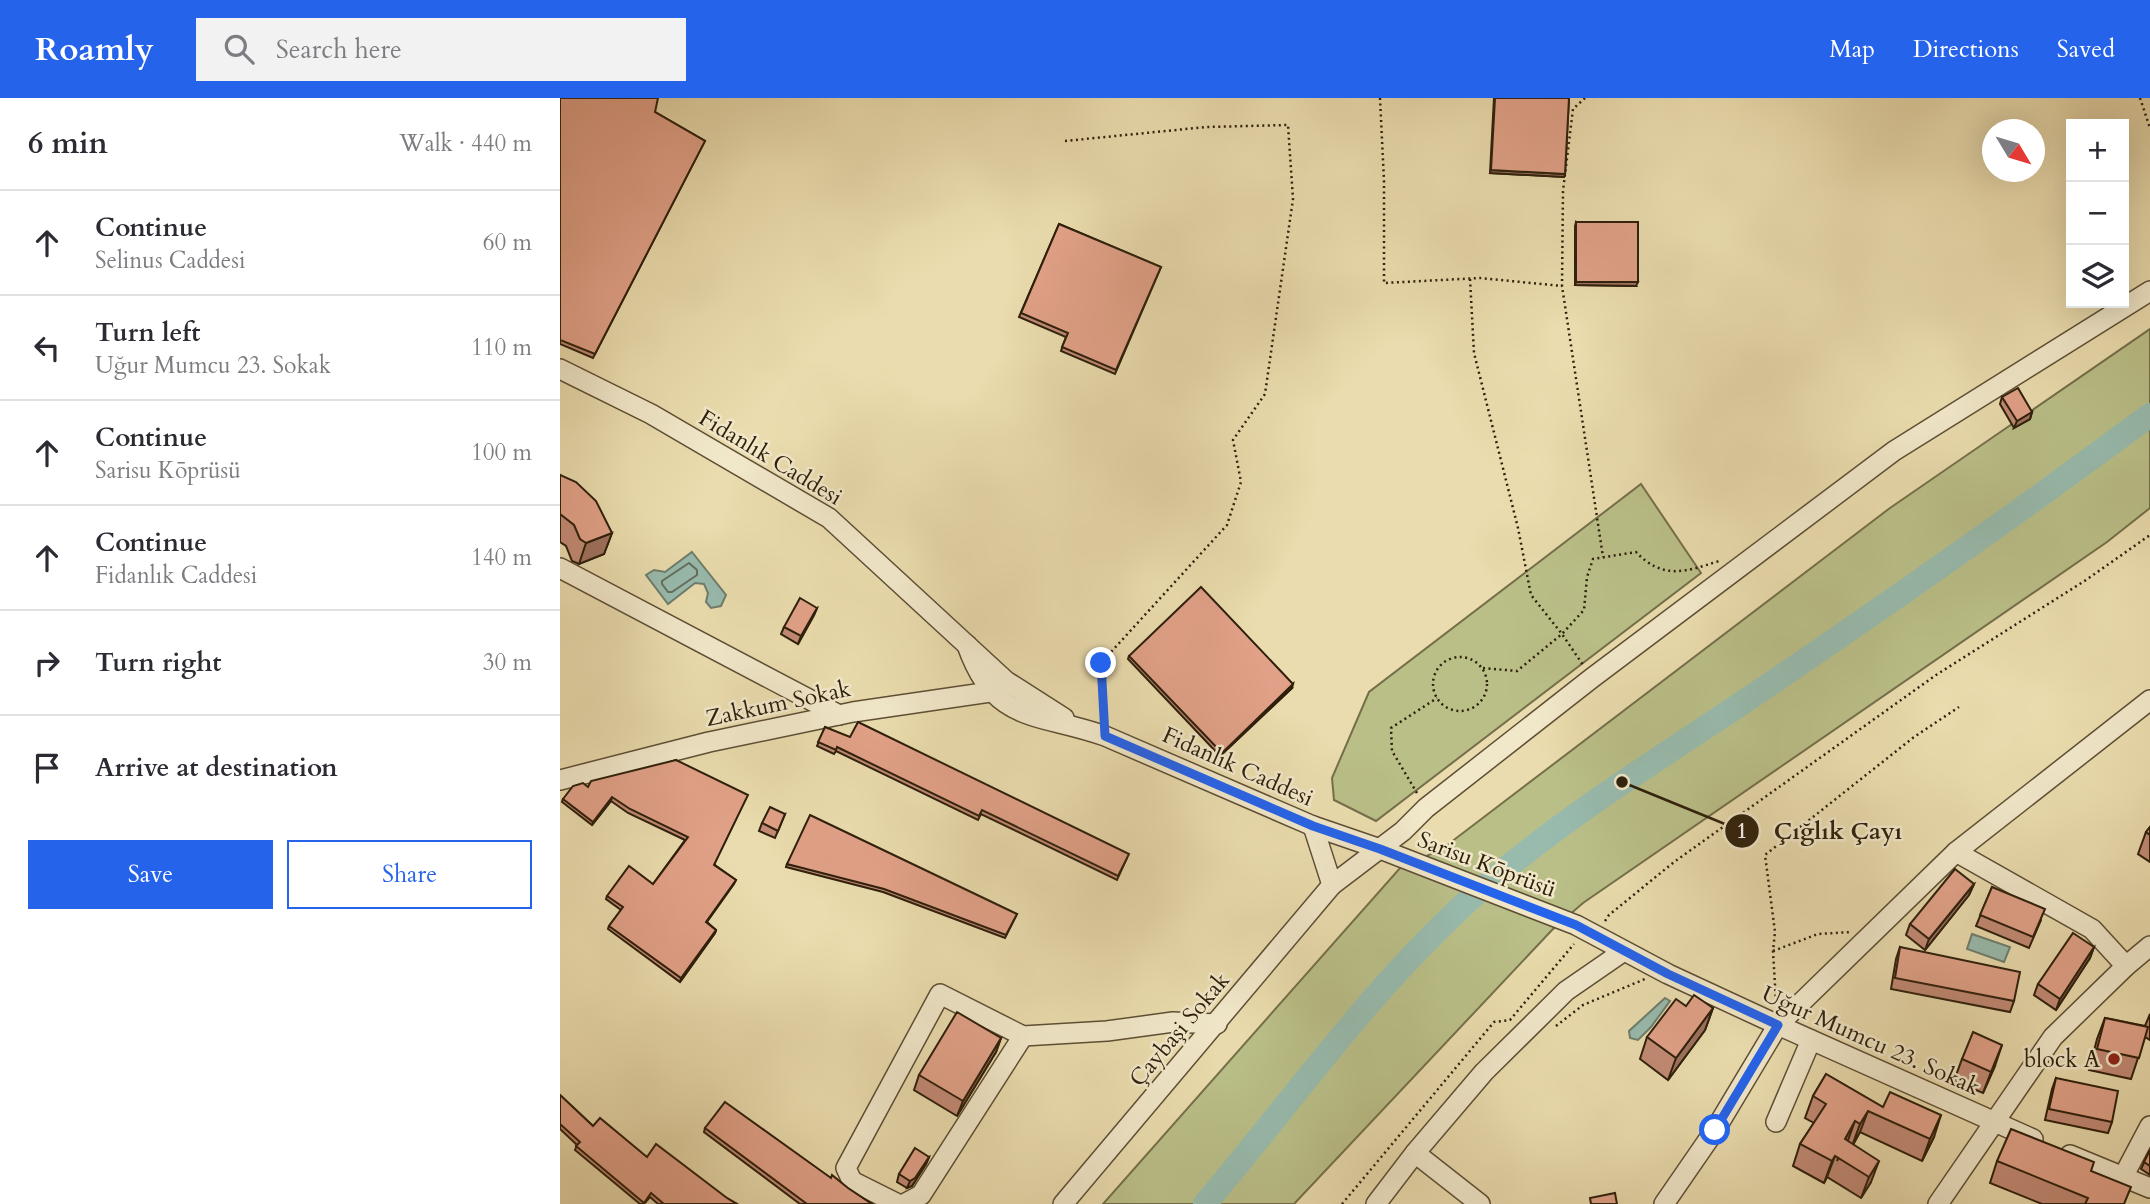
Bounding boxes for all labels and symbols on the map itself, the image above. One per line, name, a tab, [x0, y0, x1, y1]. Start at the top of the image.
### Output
north arrow	[1982, 119, 2045, 182]
street label: Fidanlık Caddesi	[693, 402, 848, 512]
route end	[1085, 647, 1116, 678]
street label: Zakkum Sokak	[703, 673, 854, 734]
street label: Fidanlık Caddesi	[1157, 719, 1318, 814]
callout: Çığlık Çayı	[1725, 808, 1916, 853]
text: Çığlık Çayı	[1774, 815, 1903, 848]
text: 1	[1737, 817, 1747, 846]
street label: Sarisu Kōprüsü	[1413, 824, 1560, 905]
street label: Çaybaşi Sokak	[1122, 965, 1237, 1093]
street label: Uğur Mumcu 23. Sokak	[1757, 978, 1986, 1103]
place label: block A	[2024, 1044, 2101, 1075]
marker: block A	[2106, 1051, 2122, 1067]
route start	[1699, 1114, 1730, 1145]

